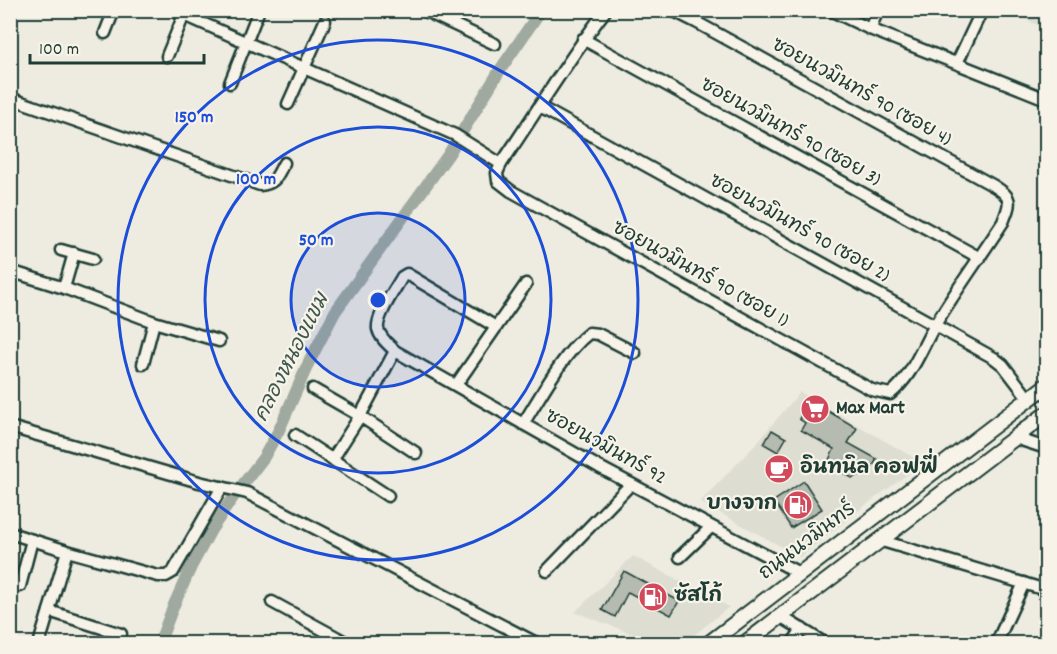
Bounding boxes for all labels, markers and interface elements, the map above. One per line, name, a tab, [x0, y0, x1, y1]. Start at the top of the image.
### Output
scale bar	[30, 27, 204, 65]
street label: ซอยนวมินทร์ 90 (ซอย 4)	[766, 30, 957, 154]
text: 100 m	[39, 38, 79, 63]
street label: ซอยนวมินทร์ 90 (ซอย 3)	[695, 70, 886, 194]
text: 150 m	[175, 106, 213, 131]
street label: ซอยนวมินทร์ 90 (ซอย 2)	[704, 166, 895, 290]
text: 100 m	[236, 168, 276, 193]
street label: ซอยนวมินทร์ 90 (ซอย 1)	[607, 213, 794, 335]
text: 50 m	[299, 229, 333, 254]
water label: คลองหนองแขม	[248, 287, 339, 427]
centre of rings	[368, 290, 388, 310]
supermarket icon: Max Mart	[799, 393, 831, 425]
place label: Max Mart	[836, 395, 906, 423]
street label: ซอยนวมินทร์ 92	[539, 401, 672, 493]
place label: อินทนิล คอฟฟี่	[800, 448, 938, 483]
cafe icon: อินทนิล คอฟฟี่	[763, 453, 795, 485]
fuel station icon: บางจาก	[782, 489, 814, 521]
place label: บางจาก	[707, 491, 777, 519]
street label: ถนนนวมินทร์	[753, 494, 863, 588]
fuel station icon: ซัสโก้	[637, 581, 669, 613]
place label: ซัสโก้	[674, 581, 723, 611]

